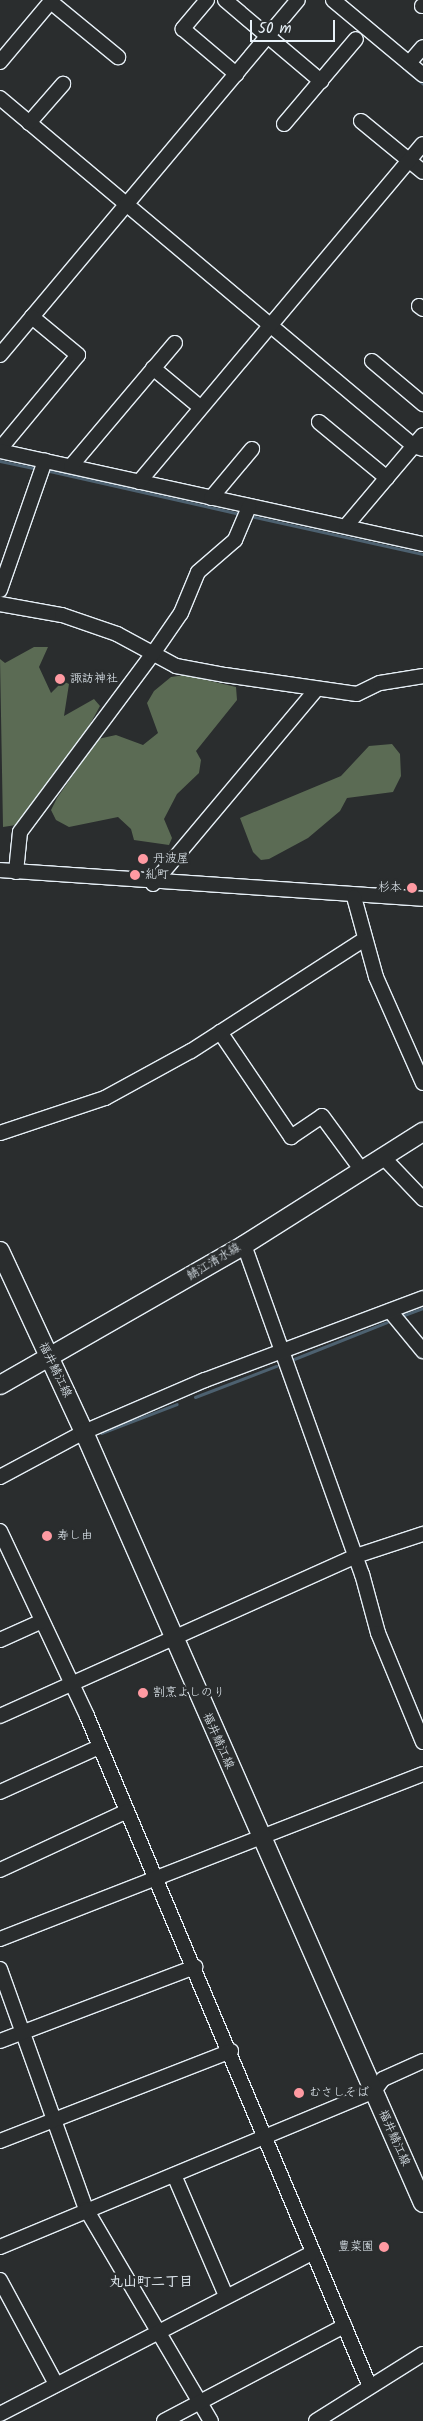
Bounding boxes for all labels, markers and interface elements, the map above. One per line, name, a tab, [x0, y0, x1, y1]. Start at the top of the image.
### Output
scale bar	[253, 10, 338, 42]
text: 50 m	[258, 17, 292, 41]
place label: 諏訪神社	[70, 672, 118, 686]
marker: 諏訪神社	[54, 673, 66, 685]
place label: 丹波屋	[153, 852, 189, 866]
marker: 丹波屋	[137, 853, 149, 865]
place label: 糺町	[145, 868, 169, 882]
marker: 糺町	[129, 869, 141, 881]
place label: 杉本	[378, 881, 402, 895]
marker: 杉本	[406, 882, 418, 894]
street label: 鯖江清水線	[185, 1240, 243, 1284]
street label: 福井鯖江線	[35, 1340, 75, 1400]
place label: 寿し由	[57, 1529, 93, 1543]
marker: 寿し由	[41, 1530, 53, 1542]
place label: 割烹よしのり	[153, 1686, 225, 1700]
marker: 割烹よしのり	[137, 1687, 149, 1699]
street label: 福井鯖江線	[199, 1711, 237, 1771]
place label: むさしそば	[309, 2086, 369, 2100]
marker: むさしそば	[293, 2087, 305, 2099]
street label: 福井鯖江線	[375, 2108, 413, 2168]
place label: 豊菜園	[338, 2240, 374, 2254]
marker: 豊菜園	[378, 2241, 390, 2253]
district label: 丸山町二丁目	[109, 2274, 193, 2290]

